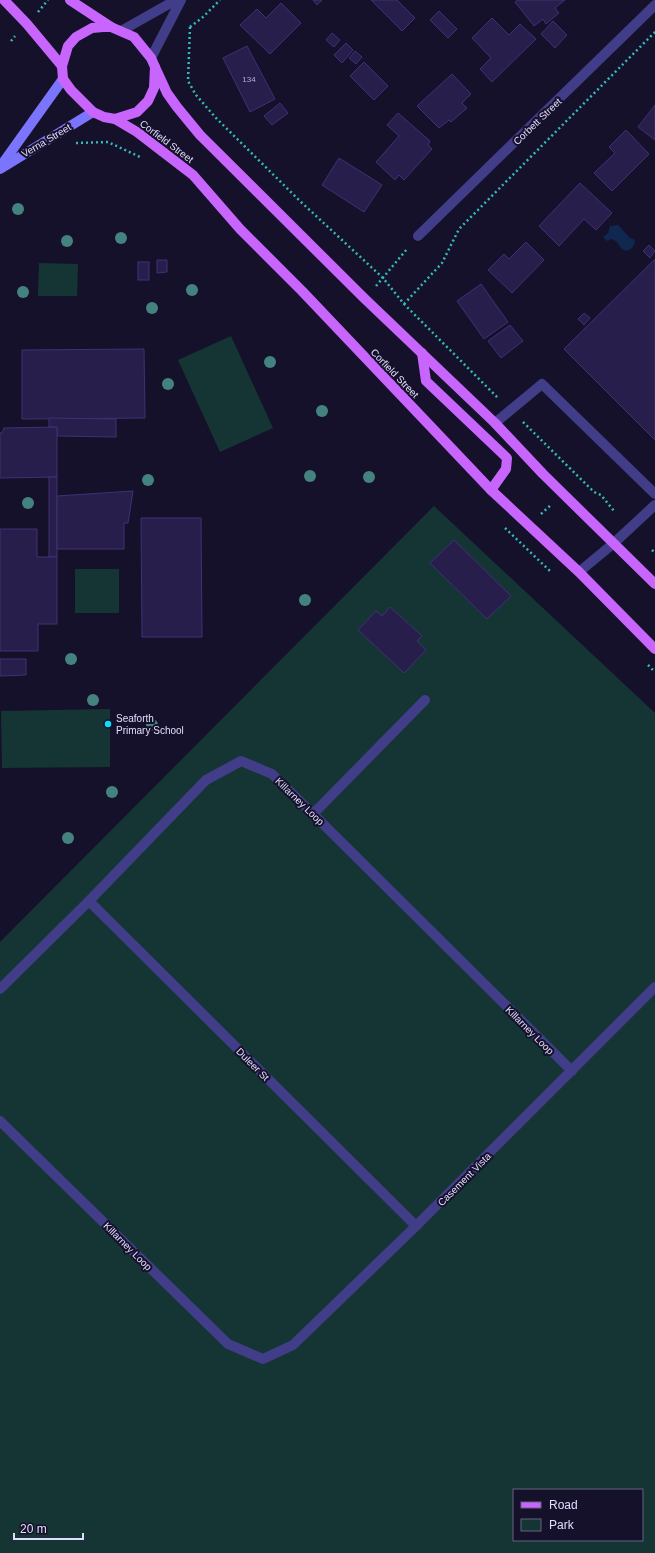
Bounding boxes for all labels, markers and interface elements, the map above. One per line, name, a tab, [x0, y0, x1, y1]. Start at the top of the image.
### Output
house number: 134	[242, 75, 256, 84]
street label: Corbett Street	[511, 96, 564, 147]
street label: Corfield Street	[138, 118, 196, 165]
street label: Verna Street	[20, 121, 73, 159]
street label: Corfield Street	[368, 347, 421, 400]
place label: Seaforth Primary School	[116, 713, 184, 736]
marker: Seaforth Primary School	[103, 719, 113, 729]
street label: Killarney Loop	[273, 775, 327, 828]
street label: Killarney Loop	[503, 1004, 556, 1057]
street label: Duleer St	[234, 1046, 271, 1083]
street label: Casement Vista	[436, 1150, 493, 1208]
street label: Killarney Loop	[101, 1220, 154, 1273]
legend	[513, 1489, 643, 1541]
text: Road	[549, 1498, 578, 1512]
scale bar	[14, 1515, 83, 1541]
text: Park	[549, 1518, 575, 1532]
text: 20 m	[20, 1522, 47, 1536]

